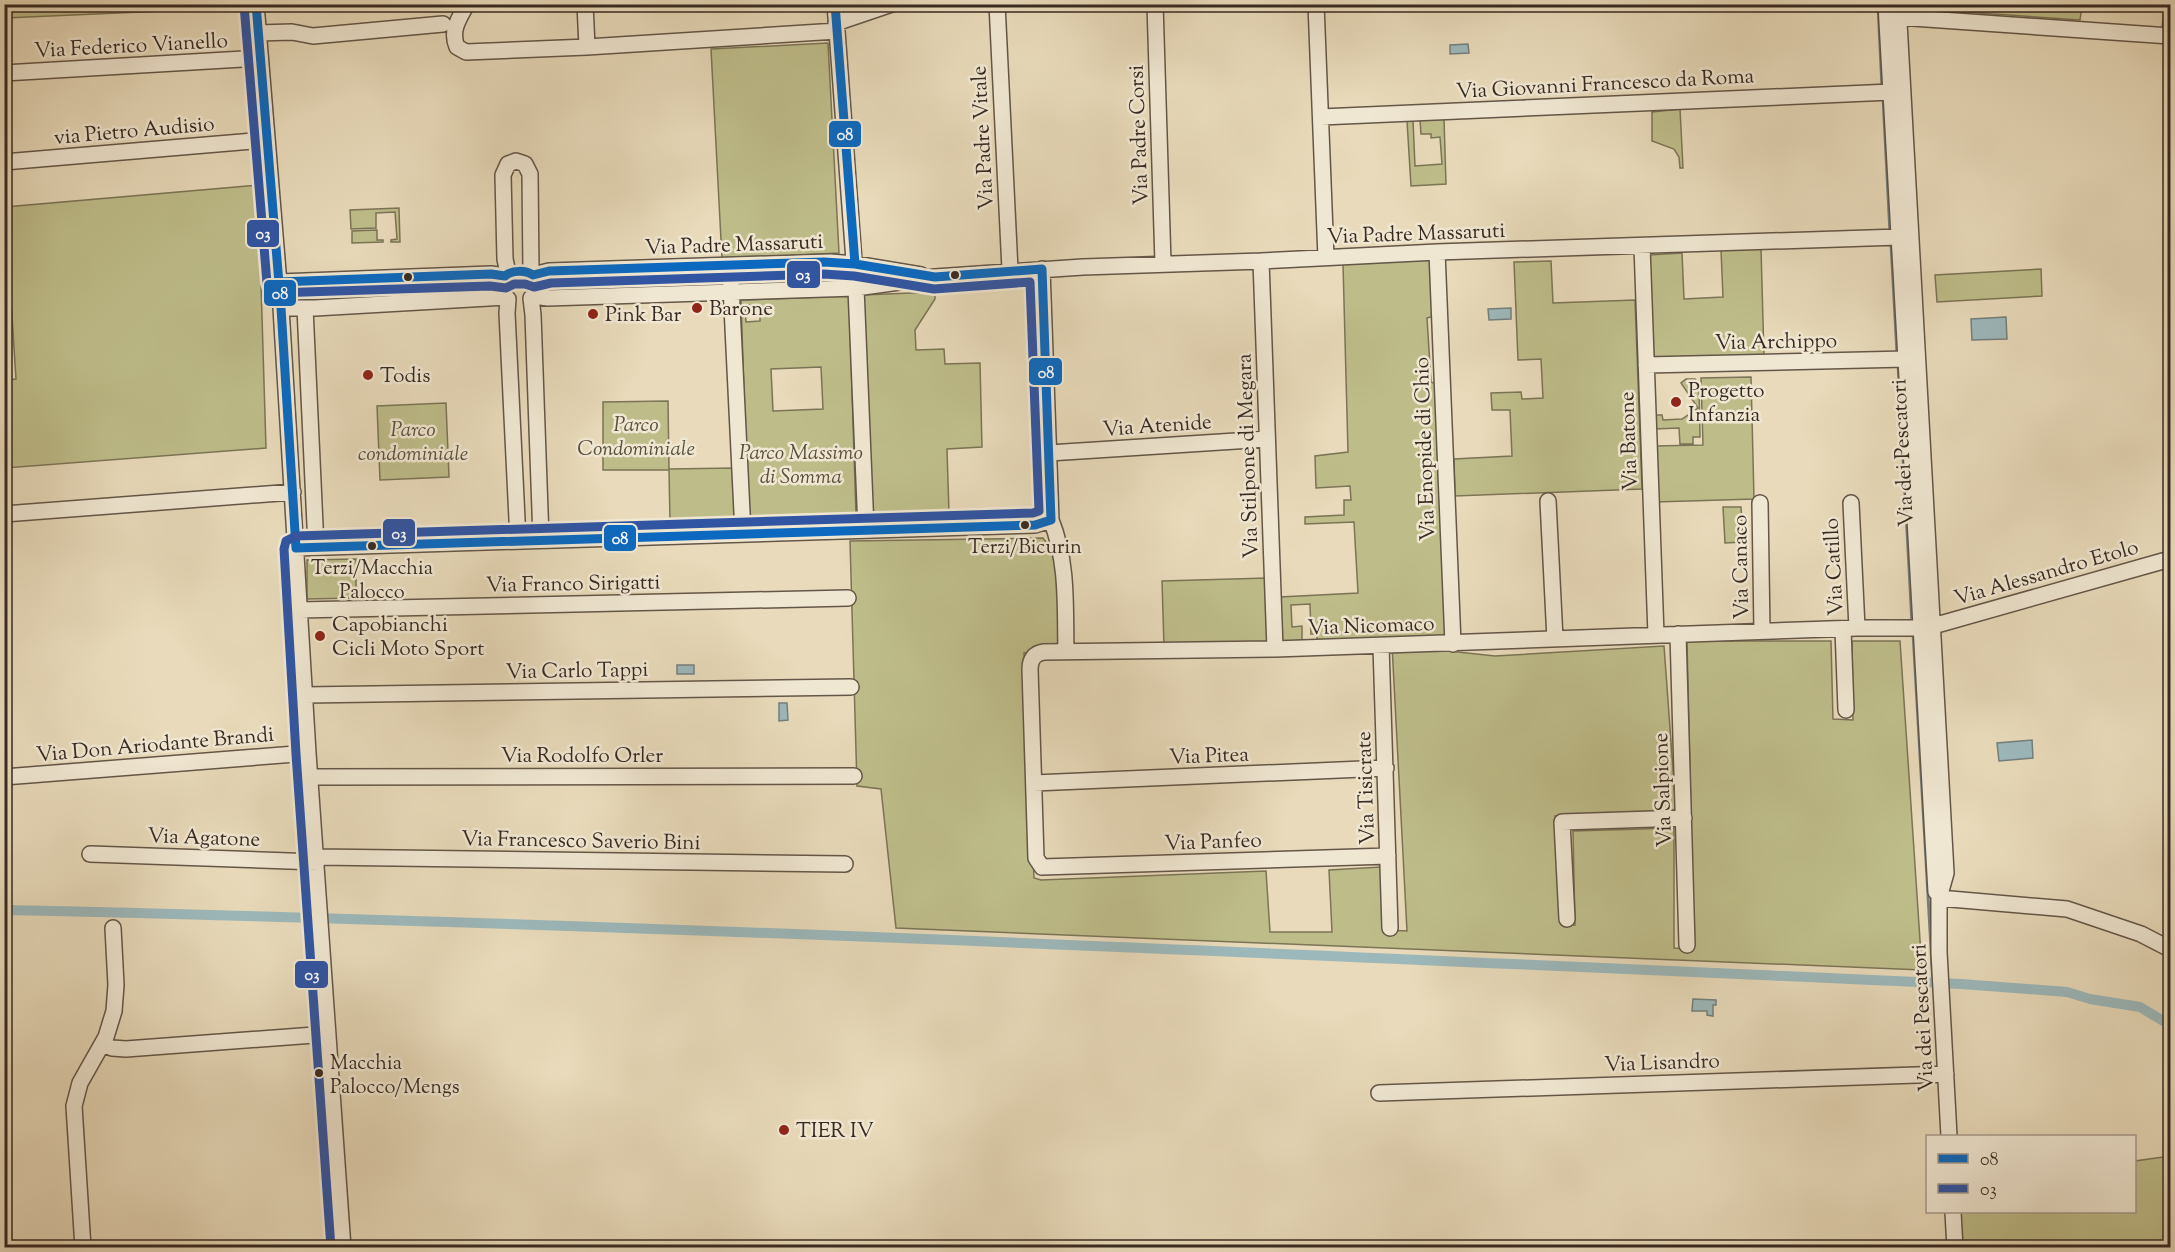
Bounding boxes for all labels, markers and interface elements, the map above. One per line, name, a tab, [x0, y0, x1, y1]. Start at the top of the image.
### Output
street label: Via Federico Vianello	[34, 27, 229, 67]
street label: Via Giovanni Francesco da Roma	[1455, 62, 1755, 108]
street label: Via Padre Corsi	[1123, 64, 1157, 206]
street label: Via Padre Vitale	[965, 65, 1003, 211]
street label: via Pietro Audisio	[53, 110, 216, 154]
line badge: 08	[828, 120, 862, 148]
text: 08	[837, 125, 853, 148]
street label: Via Padre Massaruti	[1326, 217, 1506, 253]
line badge: 03	[246, 219, 280, 248]
text: 03	[256, 224, 271, 247]
street label: Via Padre Massaruti	[644, 228, 824, 264]
line badge: 03	[786, 260, 821, 289]
text: 03	[796, 265, 811, 288]
unlabelled marker	[949, 269, 961, 281]
unlabelled marker	[402, 271, 414, 283]
line badge: 08	[263, 279, 297, 307]
text: 08	[272, 284, 288, 307]
place label: Barone	[709, 295, 773, 325]
place label: Pink Bar	[605, 301, 681, 331]
marker: Barone	[690, 301, 704, 315]
marker: Pink Bar	[586, 307, 600, 321]
street label: Via Archippo	[1715, 327, 1838, 359]
street label: Via Stilpone di Megara	[1230, 353, 1268, 559]
street label: Via Enopide di Chio	[1408, 356, 1444, 542]
line badge: 08	[1028, 357, 1063, 386]
place label: Todis	[380, 362, 430, 392]
text: 08	[1038, 363, 1054, 386]
marker: Todis	[361, 368, 375, 382]
place label: Progetto Infanzia	[1688, 377, 1765, 431]
street label: Via dei Pescatori	[1885, 378, 1923, 528]
street label: Via Batone	[1613, 391, 1647, 491]
marker: Progetto Infanzia	[1669, 395, 1683, 409]
street label: Via Atenide	[1102, 408, 1213, 446]
park label: Parco Condominiale	[577, 411, 695, 465]
park label: Parco condominiale	[358, 416, 468, 470]
park label: Parco Massimo di Somma	[739, 439, 863, 493]
street label: Via Canaco	[1726, 514, 1758, 620]
street label: Via Catillo	[1817, 517, 1853, 617]
line badge: 03	[382, 518, 416, 547]
marker: Terzi/Bicurin	[1019, 519, 1031, 531]
text: 03	[392, 524, 407, 547]
line badge: 08	[603, 524, 637, 552]
text: 08	[612, 529, 628, 552]
street label: Via Alessandro Etolo	[1951, 533, 2142, 615]
place label: Terzi/Bicurin	[968, 534, 1082, 563]
marker: Terzi/Macchia Palocco	[366, 540, 378, 552]
place label: Terzi/Macchia Palocco	[311, 555, 433, 608]
street label: Via Franco Sirigatti	[486, 568, 661, 602]
street label: Via Nicomaco	[1307, 610, 1435, 644]
place label: Capobianchi Cicli Moto Sport	[332, 611, 484, 665]
marker: Capobianchi Cicli Moto Sport	[313, 629, 327, 643]
street label: Via Carlo Tappi	[505, 656, 649, 688]
street label: Via Don Ariodante Brandi	[35, 721, 275, 771]
street label: Via Tisicrate	[1350, 731, 1384, 845]
street label: Via Salpione	[1647, 732, 1681, 848]
street label: Via Pitea	[1169, 741, 1250, 773]
street label: Via Rodolfo Orler	[501, 742, 663, 772]
street label: Via Agatone	[147, 822, 261, 856]
street label: Via Francesco Saverio Bini	[461, 825, 701, 859]
street label: Via Panfeo	[1164, 826, 1262, 860]
street label: Via dei Pescatori	[1905, 943, 1943, 1093]
line badge: 03	[294, 960, 329, 989]
text: 03	[305, 965, 320, 988]
street label: Via Lisandro	[1604, 1047, 1720, 1081]
place label: Macchia Palocco/Mengs	[330, 1050, 460, 1103]
marker: Macchia Palocco/Mengs	[313, 1067, 325, 1079]
place label: TIER IV	[796, 1117, 874, 1147]
marker: TIER IV	[777, 1123, 791, 1137]
legend	[1926, 1135, 2136, 1213]
text: 08	[1980, 1148, 1999, 1174]
text: 03	[1980, 1178, 1997, 1204]

